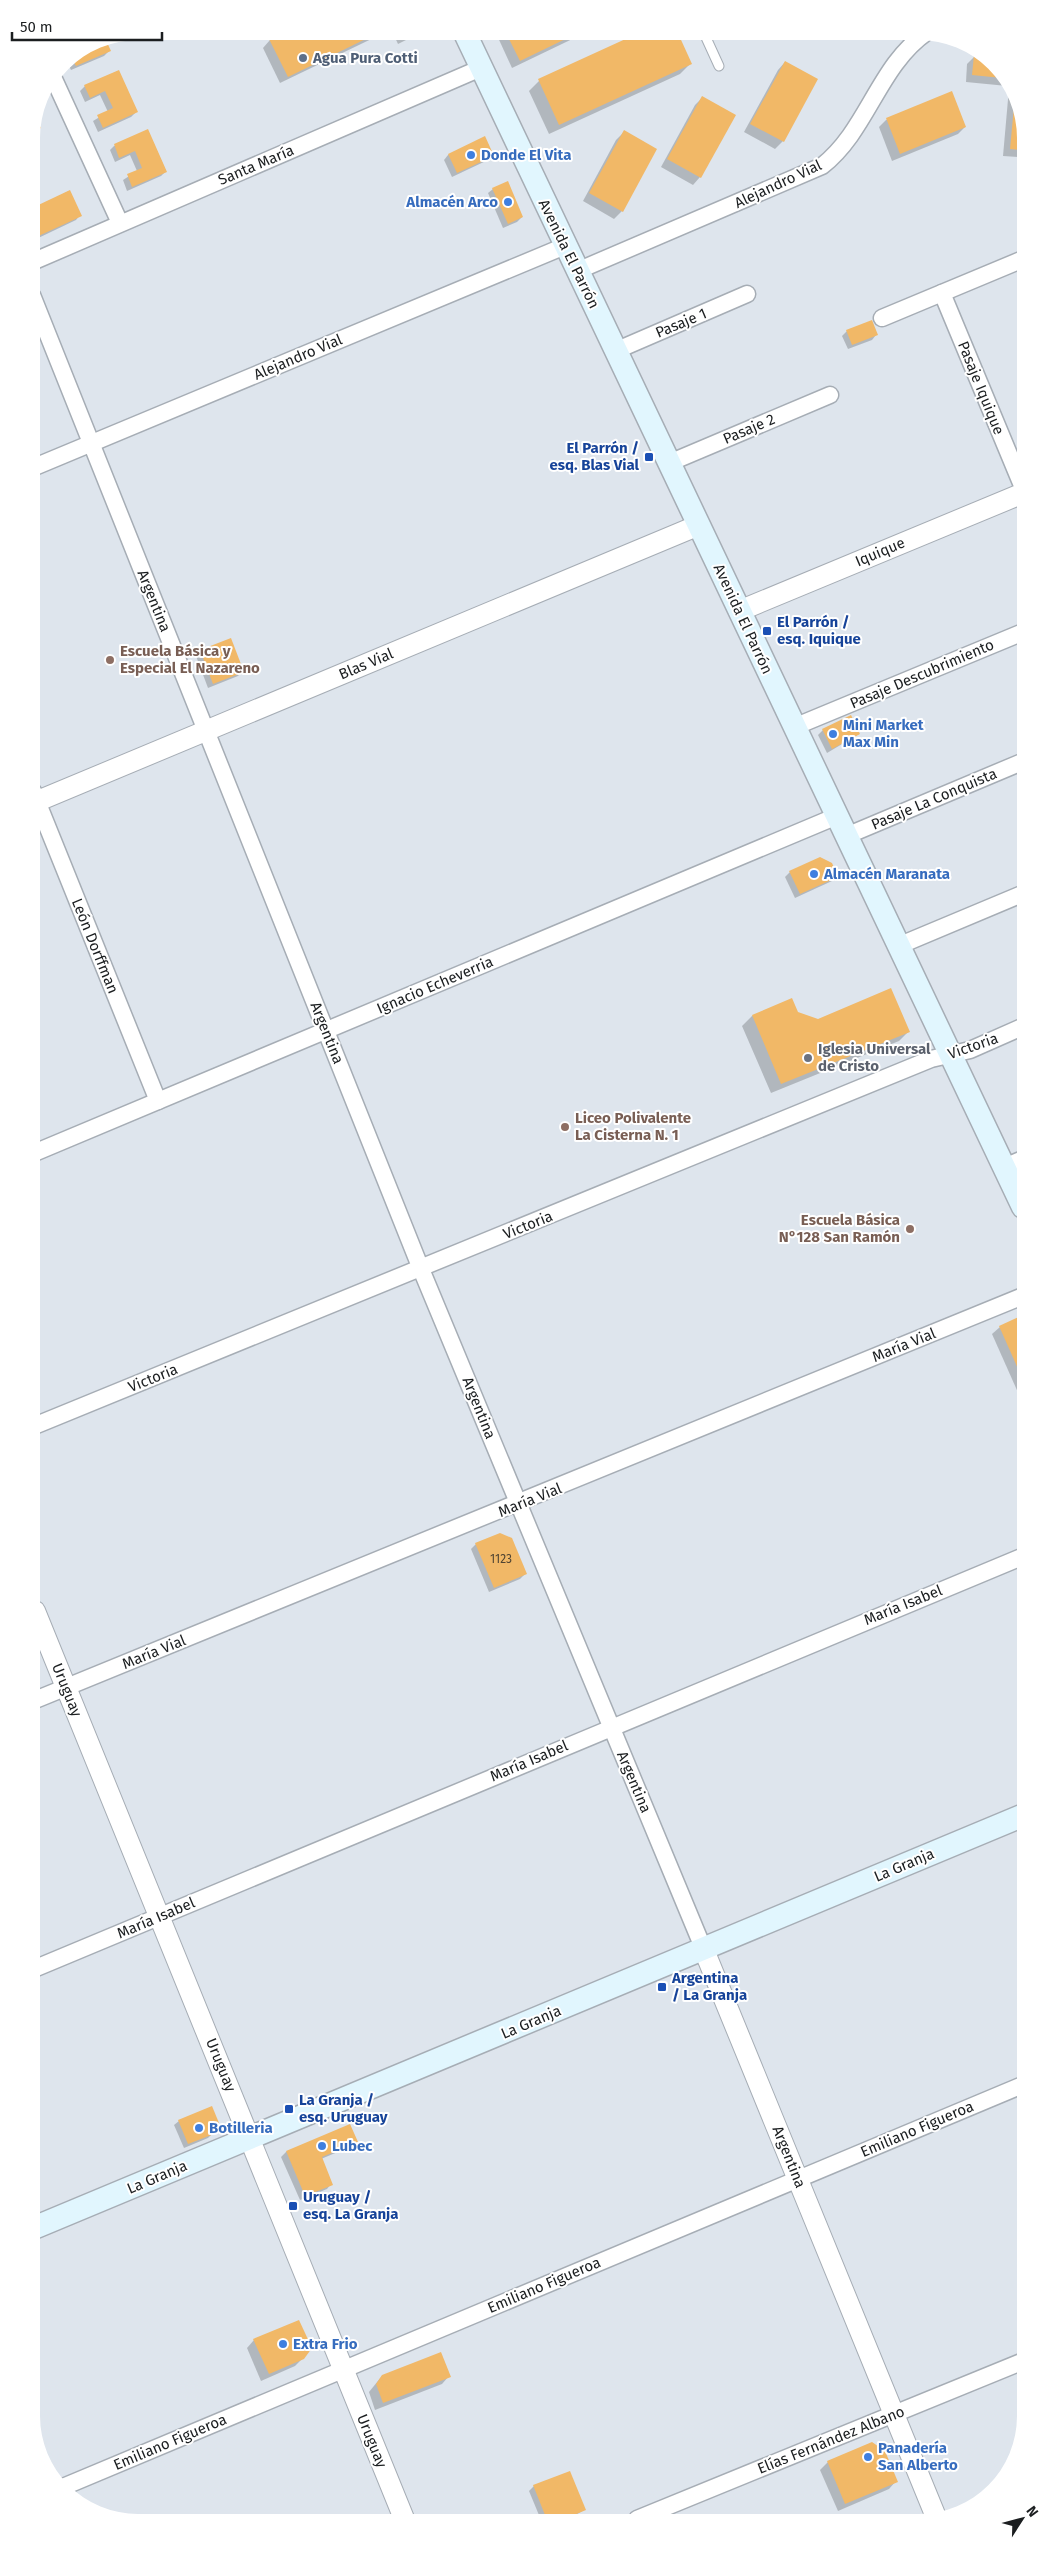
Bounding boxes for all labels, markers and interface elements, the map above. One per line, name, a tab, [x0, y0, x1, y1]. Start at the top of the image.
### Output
scale bar	[12, 10, 162, 42]
text: 50 m	[20, 18, 53, 36]
place label: Agua Pura Cotti	[312, 49, 418, 67]
marker: Agua Pura Cotti	[297, 52, 309, 64]
street label: Santa María	[215, 141, 297, 189]
place label: Donde El Vita	[481, 146, 571, 164]
marker: Donde El Vita	[465, 149, 477, 161]
street label: Alejandro Vial	[731, 156, 825, 212]
place label: Almacén Arco	[405, 193, 498, 211]
marker: Almacén Arco	[502, 196, 514, 208]
street label: Avenida El Parrón	[535, 196, 603, 312]
street label: Pasaje 1	[653, 304, 709, 342]
street label: Alejandro Vial	[251, 330, 345, 384]
street label: Pasaje Iquique	[954, 339, 1008, 437]
street label: Pasaje 2	[720, 410, 778, 448]
place label: El Parrón / esq. Blas Vial	[550, 439, 640, 474]
marker: El Parrón / esq. Blas Vial	[643, 451, 655, 463]
street label: Iquique	[852, 534, 908, 570]
street label: Avenida El Parrón	[710, 561, 776, 677]
street label: Argentina	[133, 567, 175, 635]
place label: El Parrón / esq. Iquique	[777, 613, 861, 648]
marker: El Parrón / esq. Iquique	[761, 625, 773, 637]
street label: Pasaje Descubrimiento	[847, 636, 997, 712]
place label: Escuela Básica y Especial El Nazareno	[120, 642, 260, 677]
street label: Blas Vial	[336, 644, 396, 683]
marker: Escuela Básica y Especial El Nazareno	[104, 654, 116, 666]
place label: Mini Market Max Min	[843, 716, 924, 751]
marker: Mini Market Max Min	[827, 728, 839, 740]
street label: Pasaje La Conquista	[869, 764, 999, 834]
place label: Almacén Maranata	[823, 865, 950, 883]
marker: Almacén Maranata	[808, 868, 820, 880]
street label: León Dorffman	[68, 896, 122, 996]
street label: Ignacio Echeverria	[374, 952, 496, 1018]
street label: Argentina	[306, 999, 348, 1067]
street label: Victoria	[946, 1029, 1000, 1063]
place label: Iglesia Universal de Cristo	[818, 1040, 931, 1075]
marker: Iglesia Universal de Cristo	[802, 1052, 814, 1064]
place label: Liceo Polivalente La Cisterna N. 1	[575, 1109, 691, 1144]
marker: Liceo Polivalente La Cisterna N. 1	[559, 1121, 571, 1133]
street label: Victoria	[501, 1207, 555, 1243]
place label: Escuela Básica N°128 San Ramón	[779, 1211, 900, 1246]
marker: Escuela Básica N°128 San Ramón	[904, 1223, 916, 1235]
street label: María Vial	[870, 1324, 939, 1366]
street label: Victoria	[126, 1360, 180, 1396]
street label: Argentina	[458, 1374, 500, 1442]
street label: María Vial	[496, 1479, 565, 1521]
house number: 1123	[490, 1552, 512, 1566]
street label: María Isabel	[861, 1581, 945, 1629]
street label: María Vial	[120, 1631, 189, 1673]
street label: Uruguay	[48, 1661, 86, 1720]
street label: María Isabel	[487, 1736, 571, 1785]
street label: Argentina	[613, 1748, 655, 1816]
street label: La Granja	[871, 1844, 937, 1886]
street label: María Isabel	[114, 1893, 198, 1942]
place label: Argentina / La Granja	[671, 1969, 747, 2004]
marker: Argentina / La Granja	[656, 1981, 668, 1993]
street label: La Granja	[498, 2001, 564, 2043]
street label: Uruguay	[202, 2036, 240, 2095]
place label: La Granja / esq. Uruguay	[299, 2091, 388, 2126]
street label: Emiliano Figueroa	[858, 2097, 976, 2161]
marker: La Granja / esq. Uruguay	[283, 2103, 295, 2115]
place label: Botilleria	[209, 2119, 273, 2137]
marker: Botilleria	[193, 2122, 205, 2134]
street label: Argentina	[768, 2123, 810, 2191]
place label: Lubec	[332, 2137, 373, 2155]
marker: Lubec	[316, 2140, 328, 2152]
street label: La Granja	[124, 2156, 190, 2198]
place label: Uruguay / esq. La Granja	[303, 2188, 398, 2223]
marker: Uruguay / esq. La Granja	[287, 2200, 299, 2212]
street label: Emiliano Figueroa	[485, 2253, 603, 2317]
place label: Extra Frio	[293, 2335, 358, 2353]
marker: Extra Frio	[277, 2338, 289, 2350]
street label: Elías Fernández Albano	[755, 2402, 907, 2478]
street label: Emiliano Figueroa	[111, 2410, 229, 2474]
street label: Uruguay	[353, 2412, 391, 2471]
place label: Panadería San Alberto	[878, 2439, 958, 2474]
marker: Panadería San Alberto	[862, 2451, 874, 2463]
north arrow	[997, 2494, 1047, 2544]
text: N	[1023, 2503, 1042, 2520]

